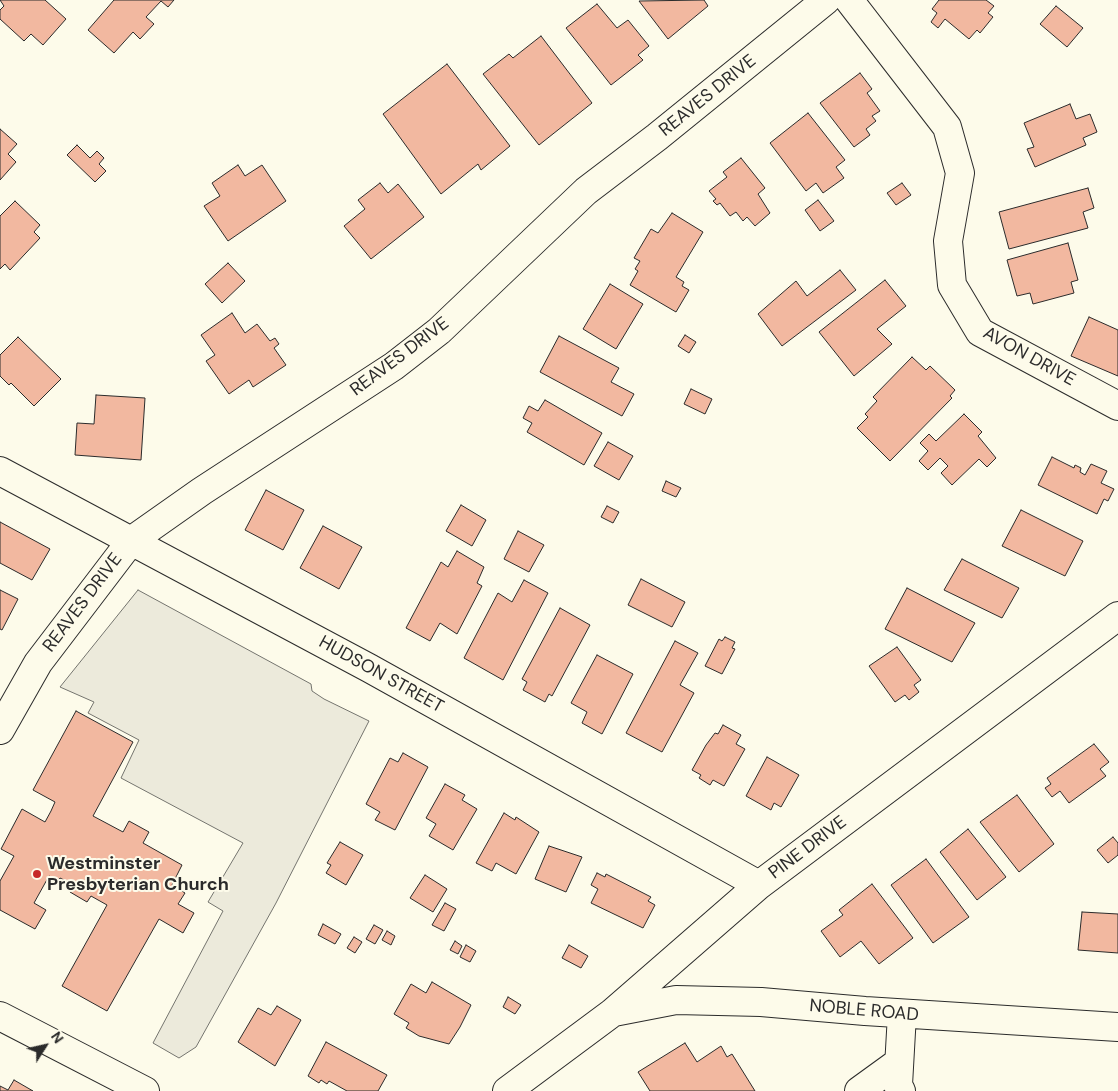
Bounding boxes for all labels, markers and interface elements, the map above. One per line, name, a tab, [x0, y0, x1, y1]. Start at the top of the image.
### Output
street label: REAVES DRIVE	[655, 50, 761, 142]
street label: REAVES DRIVE	[346, 313, 454, 401]
street label: AVON DRIVE	[979, 323, 1079, 391]
street label: REAVES DRIVE	[39, 549, 127, 657]
street label: HUDSON STREET	[315, 632, 447, 718]
street label: PINE DRIVE	[765, 812, 851, 884]
place label: Westminster Presbyterian Church	[47, 853, 229, 896]
marker: Westminster Presbyterian Church	[31, 868, 43, 880]
street label: NOBLE ROAD	[808, 995, 920, 1027]
north arrow	[20, 1021, 70, 1071]
text: N	[47, 1028, 68, 1047]

